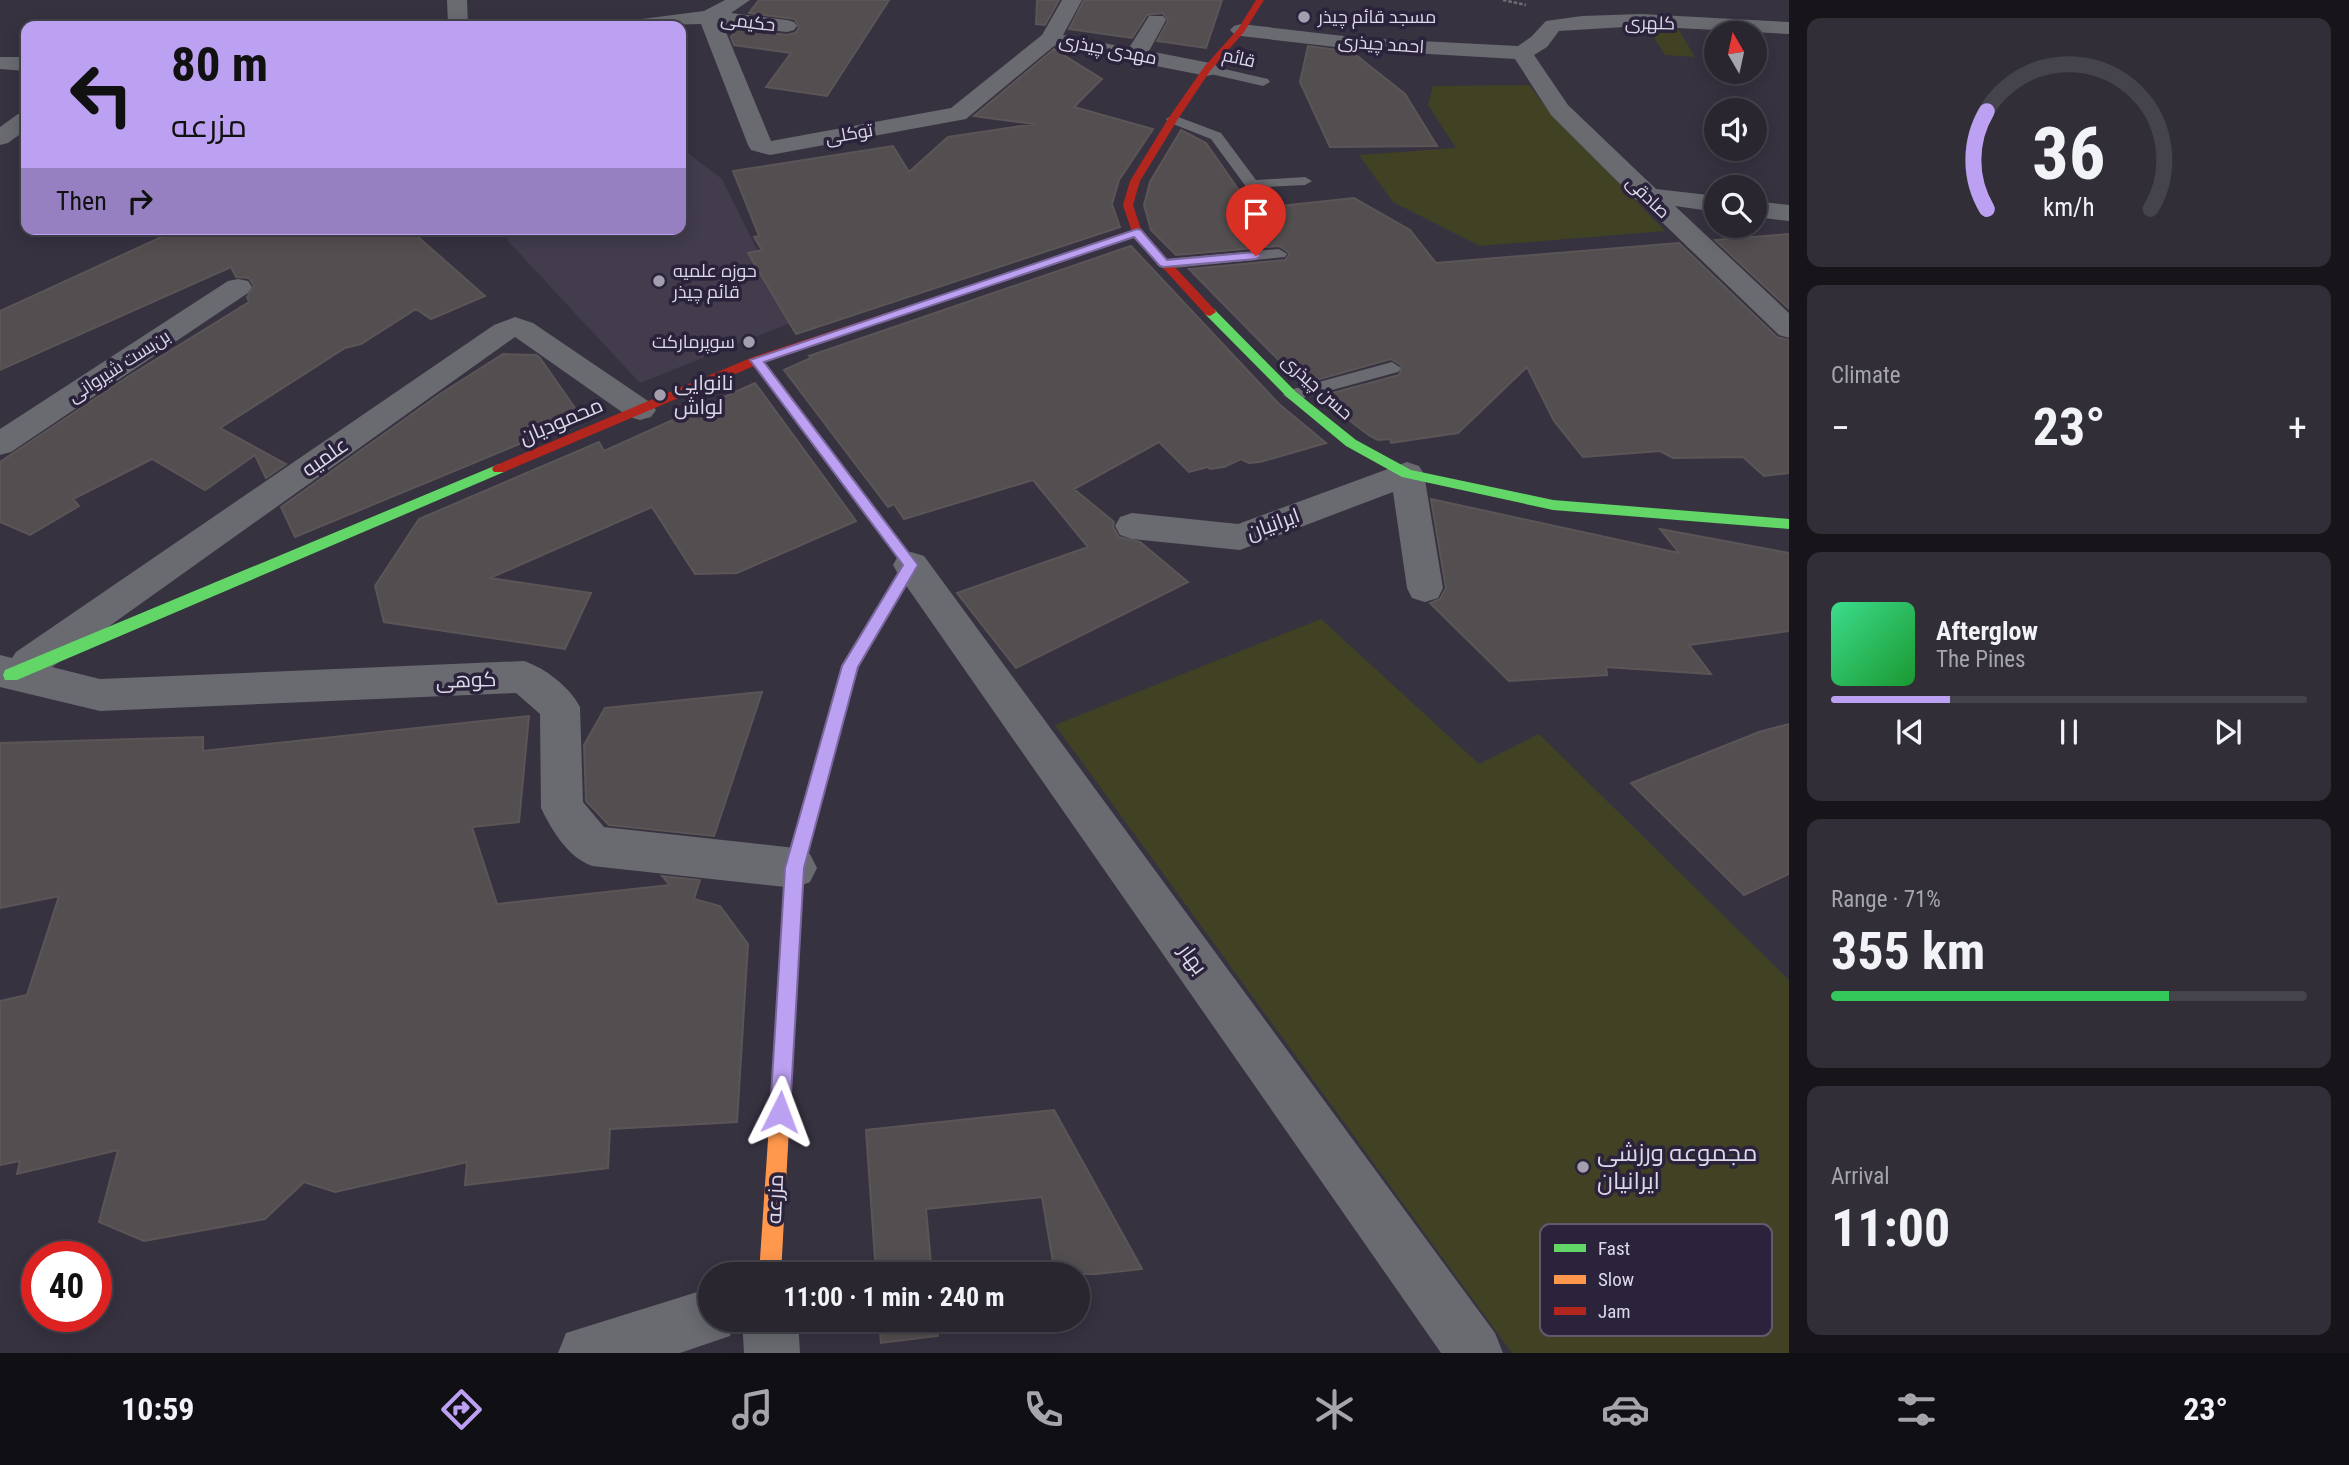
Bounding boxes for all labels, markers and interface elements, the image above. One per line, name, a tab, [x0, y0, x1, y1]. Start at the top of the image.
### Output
place label: مسجد قائم چیذر	[1317, 6, 1436, 29]
street label: حکیمی	[719, 8, 777, 36]
marker: مسجد قائم چیذر	[1296, 9, 1312, 25]
street label: کلهری	[1625, 12, 1675, 34]
north arrow	[1704, 21, 1768, 84]
map controls	[1704, 21, 1767, 238]
street label: مهدی چیذری	[1057, 29, 1159, 70]
street label: احمد چیذری	[1337, 30, 1425, 59]
text: 80 m	[171, 36, 268, 93]
street label: قائم	[1220, 44, 1258, 73]
icon: left	[56, 49, 147, 140]
button: sound	[1704, 98, 1767, 161]
text: مزرعه	[171, 107, 247, 145]
text: 36	[2032, 111, 2106, 197]
street label: توکلی	[824, 119, 875, 149]
street label: صادقی	[1622, 171, 1674, 223]
button: search	[1704, 175, 1767, 238]
icon: right	[121, 182, 159, 220]
pin	[1226, 184, 1286, 256]
text: Then	[56, 186, 107, 216]
text: km/h	[2043, 192, 2095, 221]
icon: arrive	[1237, 195, 1275, 233]
place label: حوزه علمیه قائم چیذر	[672, 260, 757, 304]
marker: حوزه علمیه قائم چیذر	[651, 273, 667, 289]
street label: بن‌بست شیروانی	[64, 325, 174, 407]
place label: سوپرمارکت	[652, 331, 735, 354]
marker: سوپرمارکت	[741, 334, 757, 350]
street label: حسن چیذری	[1276, 350, 1357, 425]
text: Climate	[1831, 362, 1901, 389]
place label: نانوایی لواش	[674, 371, 733, 420]
marker: نانوایی لواش	[652, 387, 668, 403]
street label: محمودیان	[516, 393, 607, 450]
text: 23°	[2033, 397, 2105, 458]
text: −	[1831, 406, 1850, 450]
text: +	[2288, 406, 2307, 450]
street label: علمیه	[297, 432, 353, 482]
street label: ایرانیان	[1243, 503, 1303, 546]
text: Afterglow	[1936, 616, 2038, 646]
text: The Pines	[1936, 646, 2026, 673]
street label: کوهی	[435, 667, 497, 694]
icon: previous	[1891, 713, 1929, 751]
icon: pause	[2050, 713, 2088, 751]
icon: next	[2209, 713, 2247, 751]
text: Range · 71%	[1831, 886, 1941, 913]
text: 355 km	[1831, 921, 1985, 982]
street label: بهار	[1173, 939, 1212, 979]
position arrow	[743, 1075, 817, 1149]
place label: مجموعه ورزشی ایرانیان	[1597, 1139, 1757, 1195]
marker: مجموعه ورزشی ایرانیان	[1575, 1159, 1591, 1175]
text: Arrival	[1831, 1163, 1890, 1190]
street label: مزرعه	[762, 1173, 788, 1225]
text: 11:00	[1831, 1198, 1950, 1259]
legend	[1540, 1224, 1772, 1336]
text: Fast	[1598, 1237, 1630, 1260]
speed limit sign: 40	[21, 1241, 112, 1332]
text: Slow	[1598, 1268, 1634, 1291]
text: 11:00 · 1 min · 240 m	[784, 1282, 1004, 1312]
text: Jam	[1598, 1300, 1631, 1323]
icon: directions	[437, 1385, 486, 1434]
icon: music	[728, 1385, 777, 1434]
icon: phone	[1019, 1385, 1068, 1434]
icon: climate	[1310, 1385, 1359, 1434]
icon: car	[1601, 1385, 1650, 1434]
icon: filters	[1892, 1385, 1941, 1434]
text: 10:59	[121, 1390, 194, 1428]
text: 23°	[2183, 1390, 2228, 1428]

